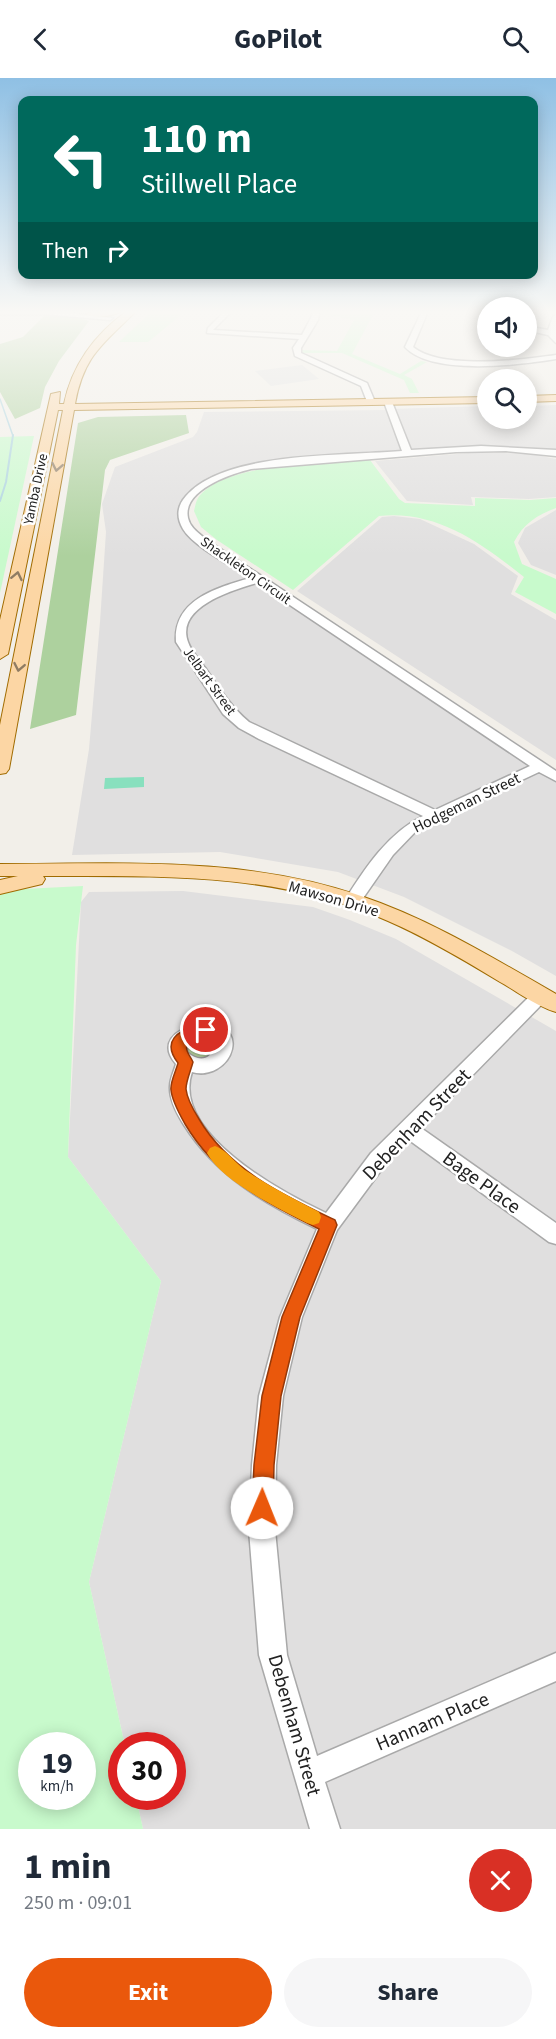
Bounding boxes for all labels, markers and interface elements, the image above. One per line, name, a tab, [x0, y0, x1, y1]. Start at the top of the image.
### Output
text: GoPilot	[234, 20, 322, 59]
icon: back	[24, 23, 57, 56]
icon: search	[499, 23, 532, 56]
text: 110 m	[141, 109, 252, 169]
icon: left	[42, 120, 120, 198]
text: Stillwell Place	[141, 165, 297, 204]
icon: right	[101, 234, 134, 267]
text: Then	[42, 235, 89, 267]
map controls	[477, 297, 537, 429]
button: sound	[477, 297, 537, 357]
button: search	[477, 369, 537, 429]
street label: Yamba Drive	[18, 452, 53, 528]
one-way arrow	[51, 461, 64, 471]
street label: Shackleton Circuit	[196, 532, 295, 610]
one-way arrow	[9, 572, 22, 582]
street label: Jelbart Street	[178, 644, 241, 720]
one-way arrow	[13, 662, 26, 672]
street label: Hodgeman Street	[409, 767, 524, 838]
street label: Mawson Drive	[286, 876, 382, 922]
pin	[180, 1004, 231, 1055]
icon: arrive	[189, 1013, 222, 1046]
street label: Debenham Street	[356, 1062, 478, 1187]
street label: Bage Place	[436, 1145, 526, 1221]
position arrow	[230, 1476, 294, 1540]
street label: Debenham Street	[260, 1651, 328, 1799]
street label: Hannam Place	[371, 1685, 494, 1758]
speed limit sign: 30	[108, 1732, 186, 1810]
text: 19	[41, 1742, 73, 1785]
text: km/h	[40, 1776, 74, 1797]
text: 1 min	[24, 1841, 112, 1892]
button: close	[469, 1849, 532, 1912]
text: 250 m · 09:01	[24, 1889, 132, 1917]
button: Exit	[24, 1958, 272, 2027]
button: Share	[284, 1958, 532, 2027]

